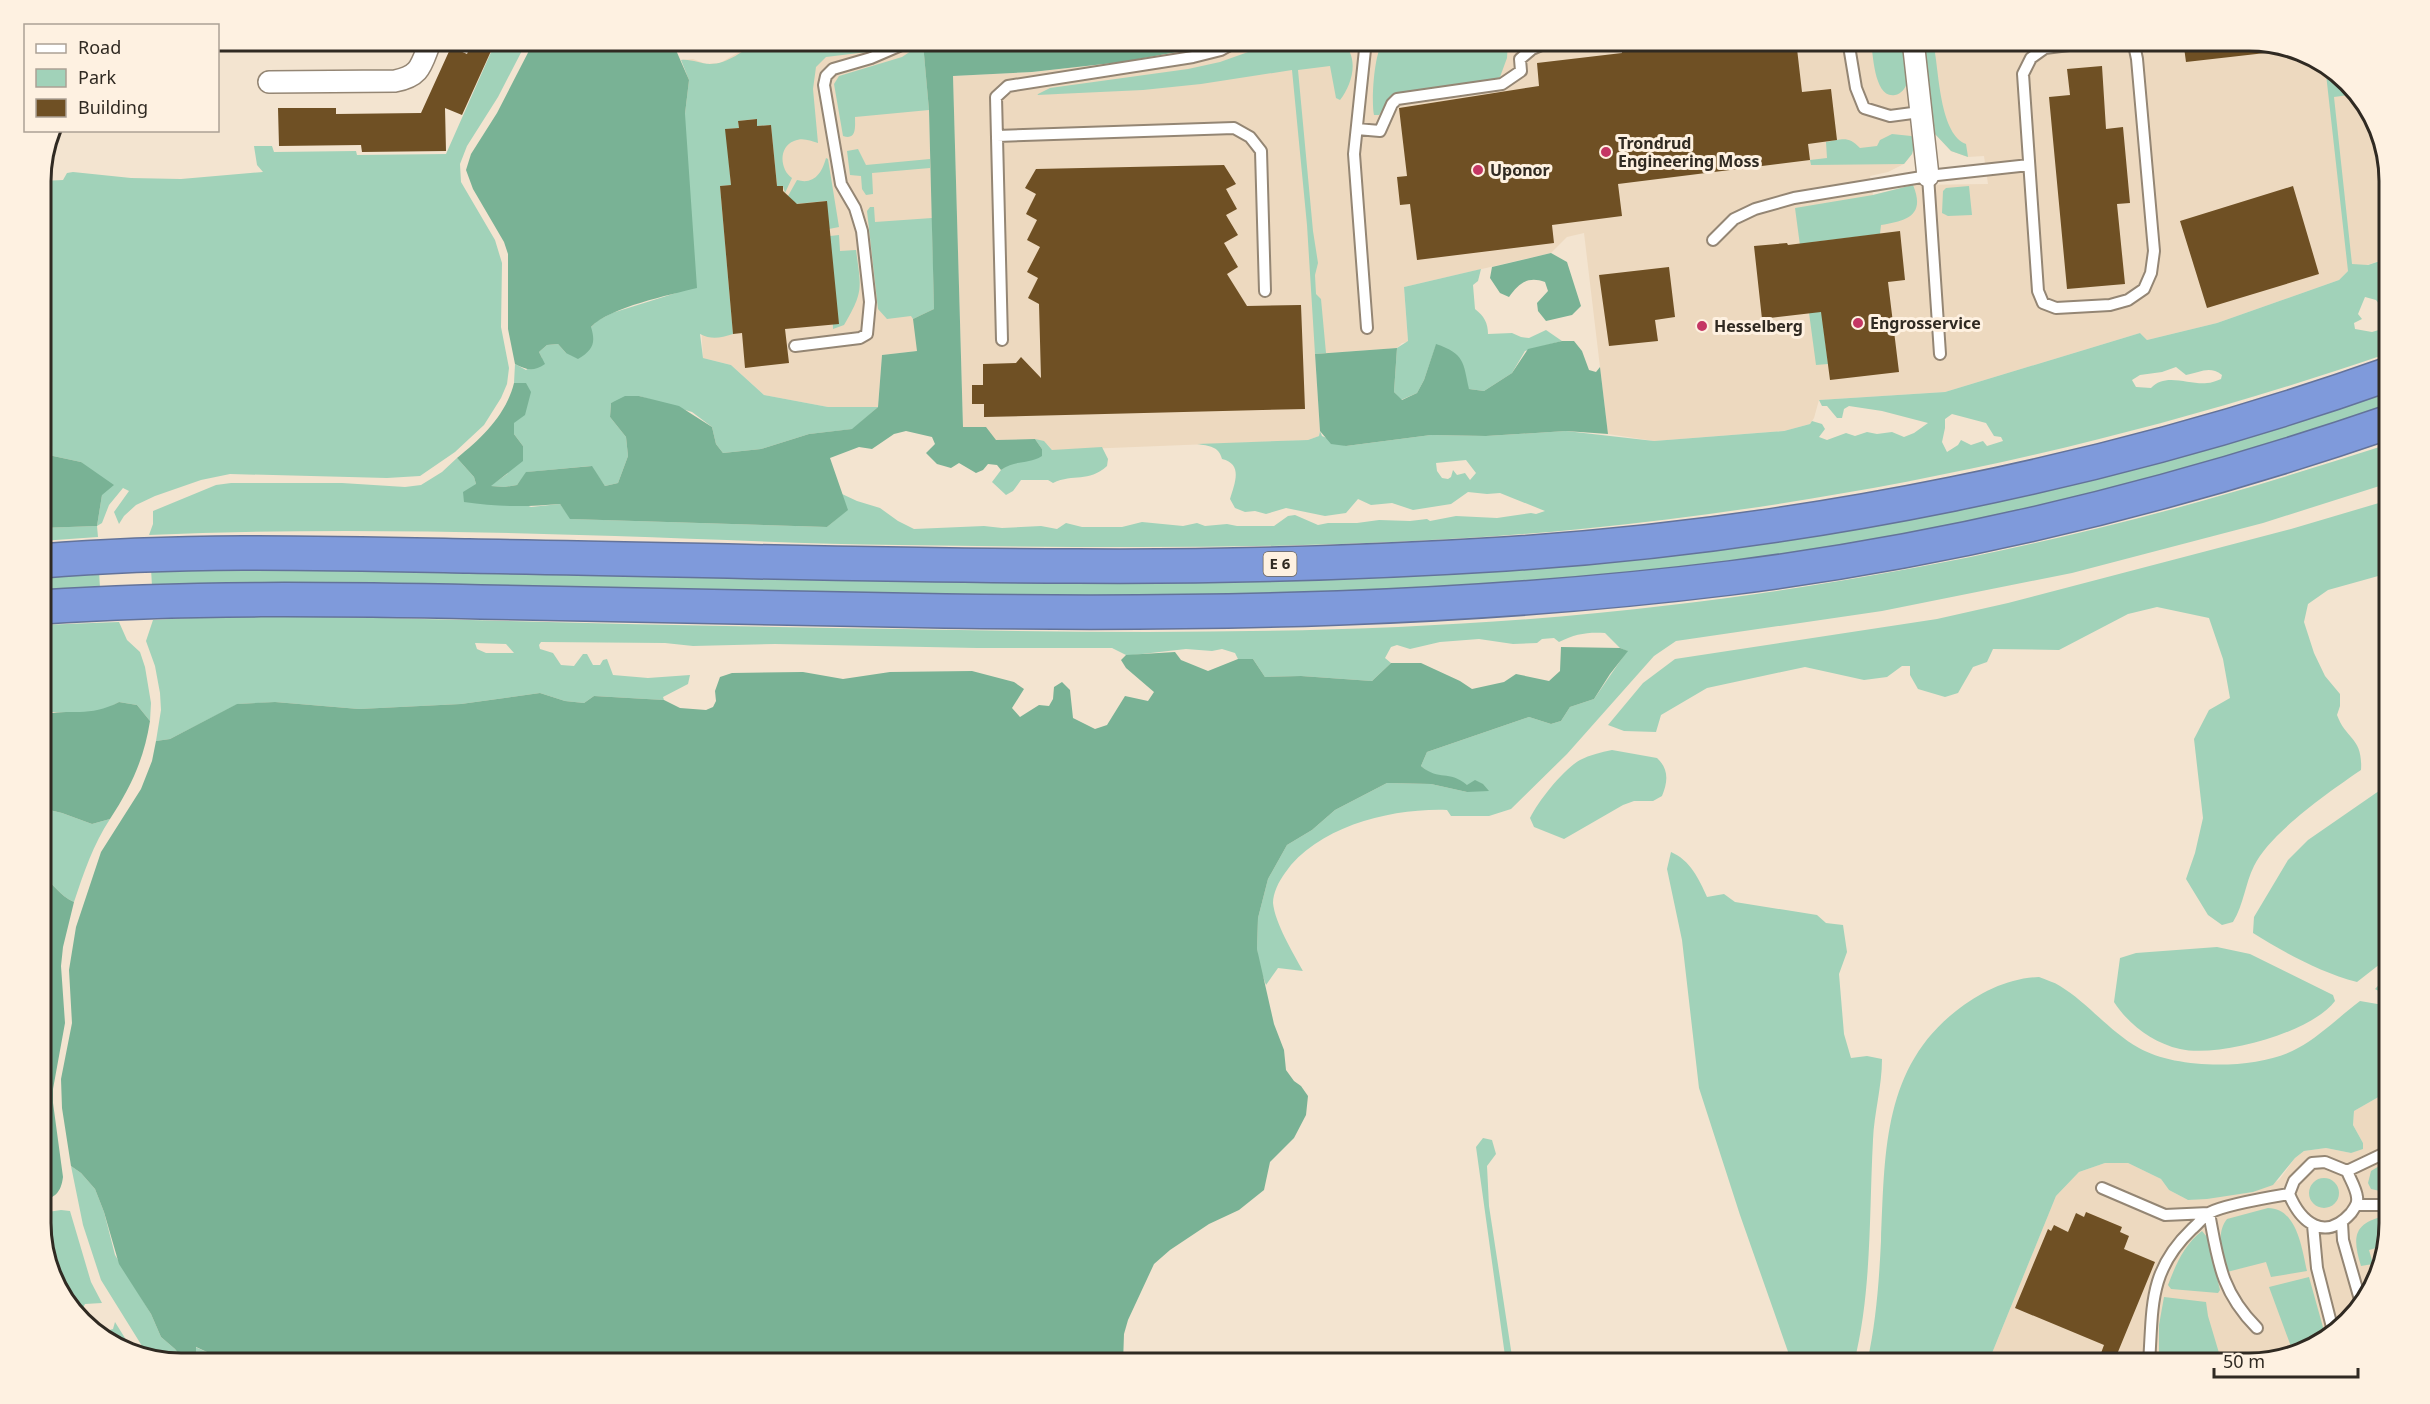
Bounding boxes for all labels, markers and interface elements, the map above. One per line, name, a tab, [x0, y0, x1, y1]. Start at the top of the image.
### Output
legend	[24, 24, 219, 132]
text: Road	[78, 35, 121, 59]
text: Park	[78, 65, 116, 89]
text: Building	[78, 95, 148, 119]
place label: Trondrud Engineering Moss	[1618, 132, 1760, 172]
marker: Trondrud Engineering Moss	[1599, 145, 1613, 159]
place label: Uponor	[1490, 159, 1550, 181]
marker: Uponor	[1471, 163, 1485, 177]
place label: Engrosservice	[1870, 312, 1981, 334]
place label: Hesselberg	[1714, 315, 1803, 337]
marker: Engrosservice	[1851, 316, 1865, 330]
marker: Hesselberg	[1695, 319, 1709, 333]
road number: E 6	[1264, 552, 1296, 576]
scale bar	[2214, 1341, 2358, 1379]
text: 50 m	[2223, 1349, 2265, 1373]

